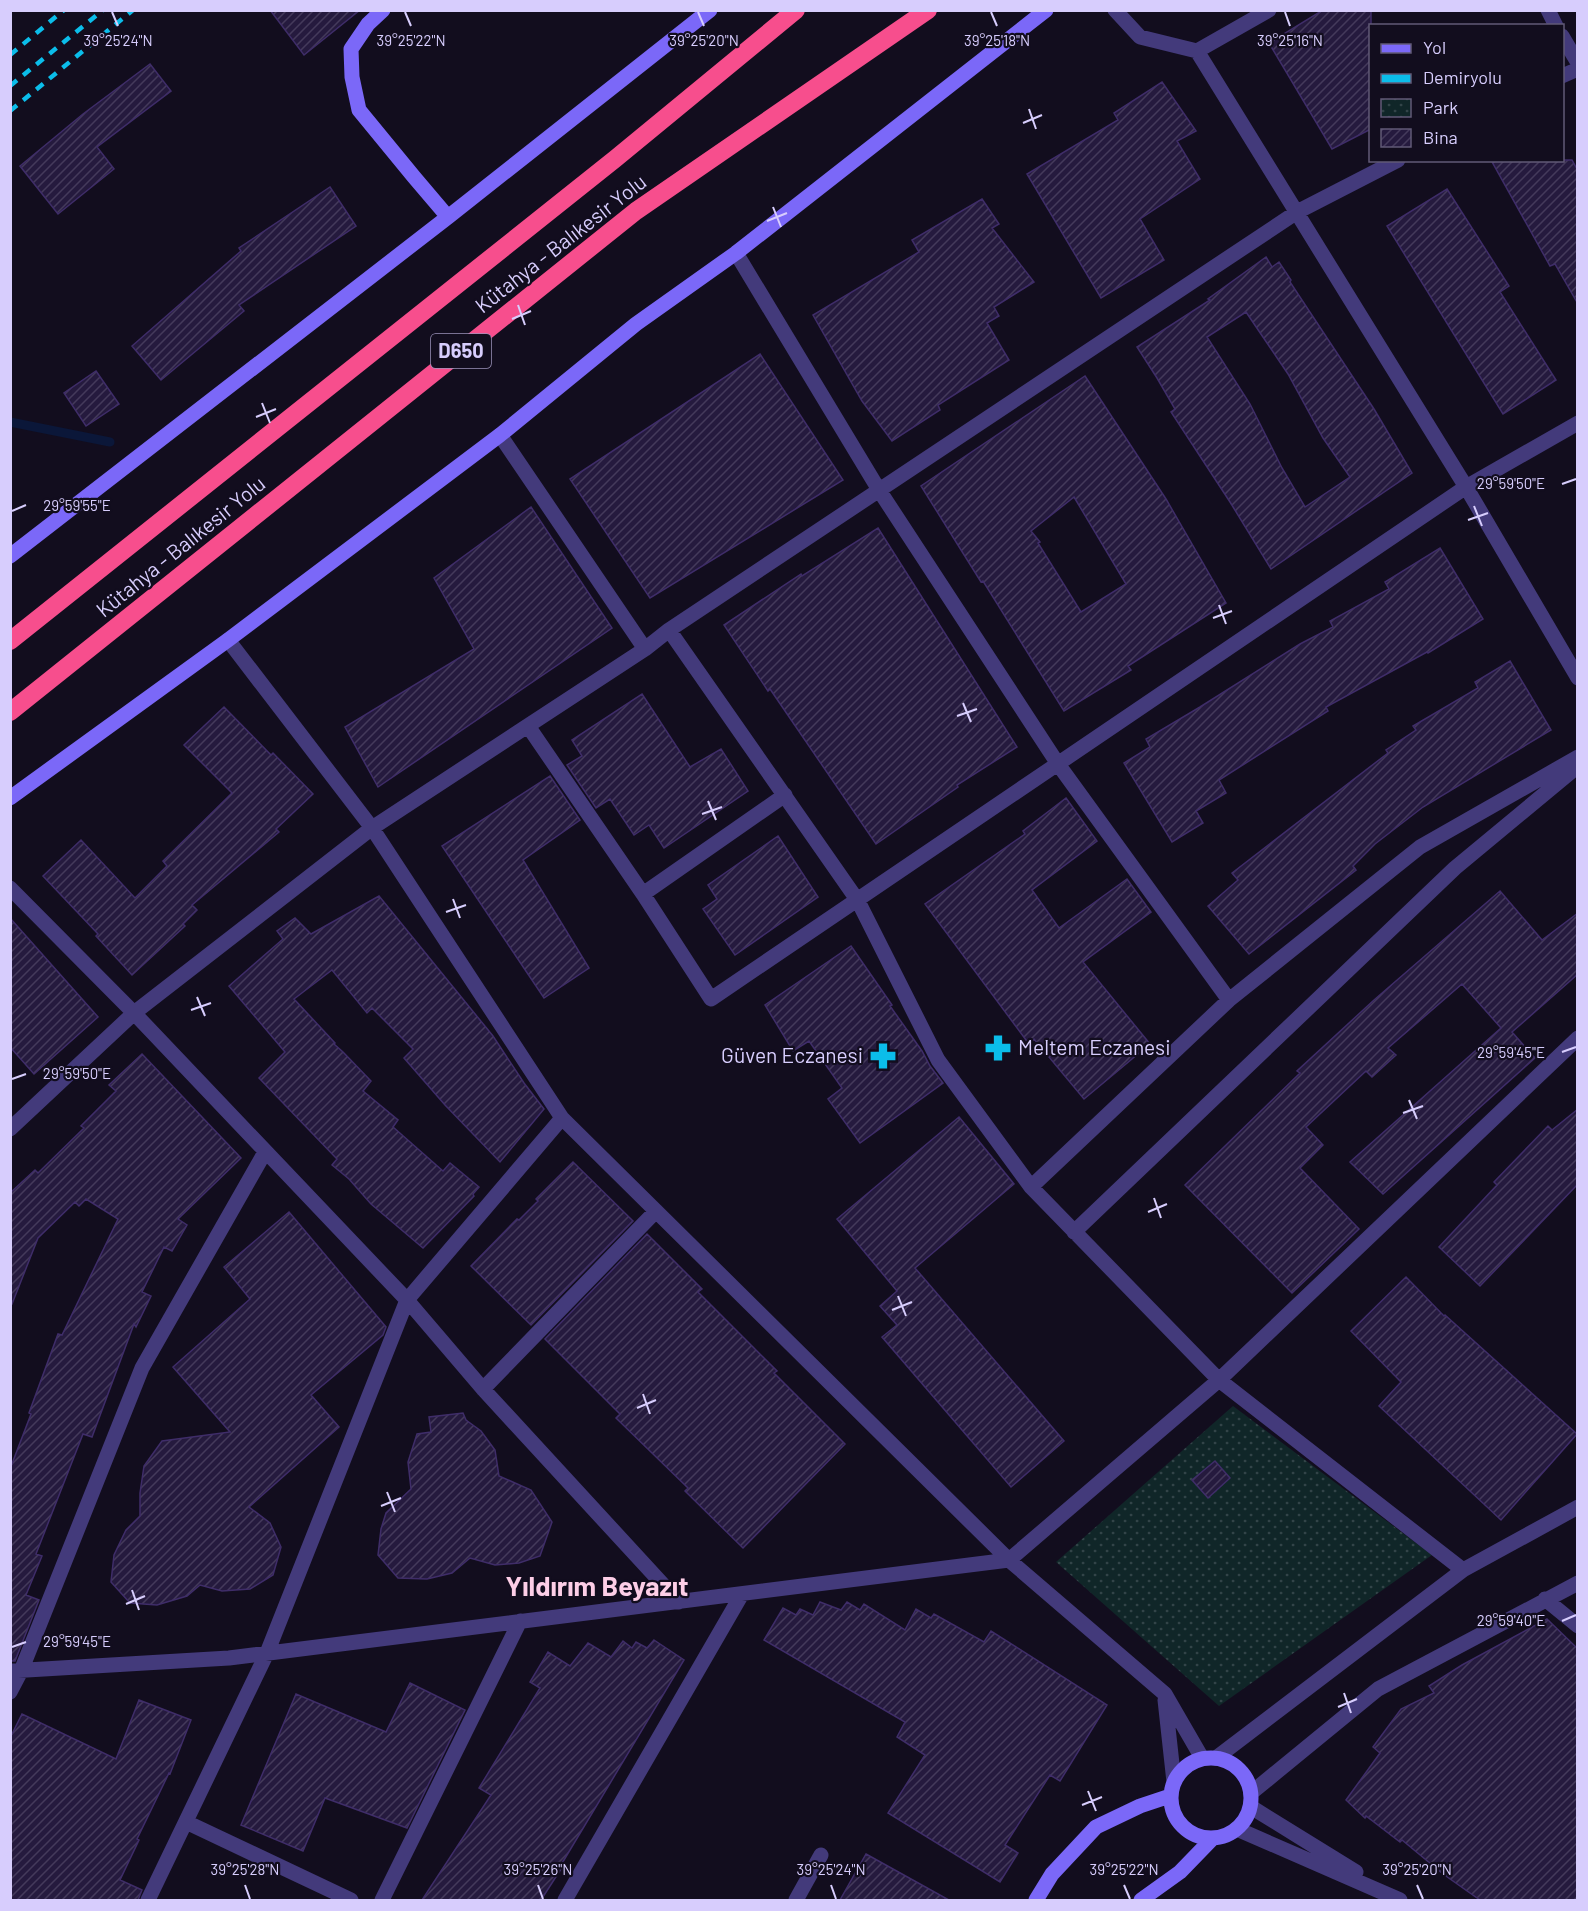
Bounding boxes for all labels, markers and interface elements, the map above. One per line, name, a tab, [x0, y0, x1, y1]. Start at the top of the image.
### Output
legend	[1369, 24, 1564, 162]
text: 39°25'24"N	[83, 31, 153, 49]
text: 39°25'22"N	[376, 31, 446, 49]
text: 39°25'20"N	[669, 31, 739, 49]
text: 39°25'18"N	[964, 31, 1030, 49]
text: 39°25'16"N	[1257, 31, 1323, 49]
text: Yol	[1423, 36, 1446, 58]
text: Demiryolu	[1423, 66, 1502, 88]
text: Park	[1423, 96, 1458, 118]
text: Bina	[1423, 126, 1458, 148]
street label: Kütahya - Balıkesir Yolu	[470, 168, 651, 317]
road number: D650	[431, 334, 491, 368]
street label: Kütahya - Balıkesir Yolu	[91, 470, 270, 622]
text: 29°59'50"E	[1477, 474, 1545, 492]
text: 29°59'55"E	[43, 496, 111, 514]
pharmacy icon: Meltem Eczanesi	[983, 1033, 1013, 1063]
place label: Meltem Eczanesi	[1018, 1034, 1171, 1059]
pharmacy icon: Güven Eczanesi	[868, 1041, 898, 1071]
place label: Güven Eczanesi	[721, 1042, 863, 1067]
text: 29°59'45"E	[1477, 1043, 1545, 1061]
text: 29°59'50"E	[43, 1064, 111, 1082]
district label: Yıldırım Beyazıt	[506, 1569, 688, 1601]
text: 29°59'40"E	[1477, 1611, 1545, 1629]
text: 29°59'45"E	[43, 1632, 111, 1650]
text: 39°25'28"N	[211, 1860, 279, 1878]
text: 39°25'26"N	[504, 1860, 572, 1878]
text: 39°25'24"N	[796, 1860, 866, 1878]
text: 39°25'22"N	[1089, 1860, 1159, 1878]
text: 39°25'20"N	[1382, 1860, 1452, 1878]

